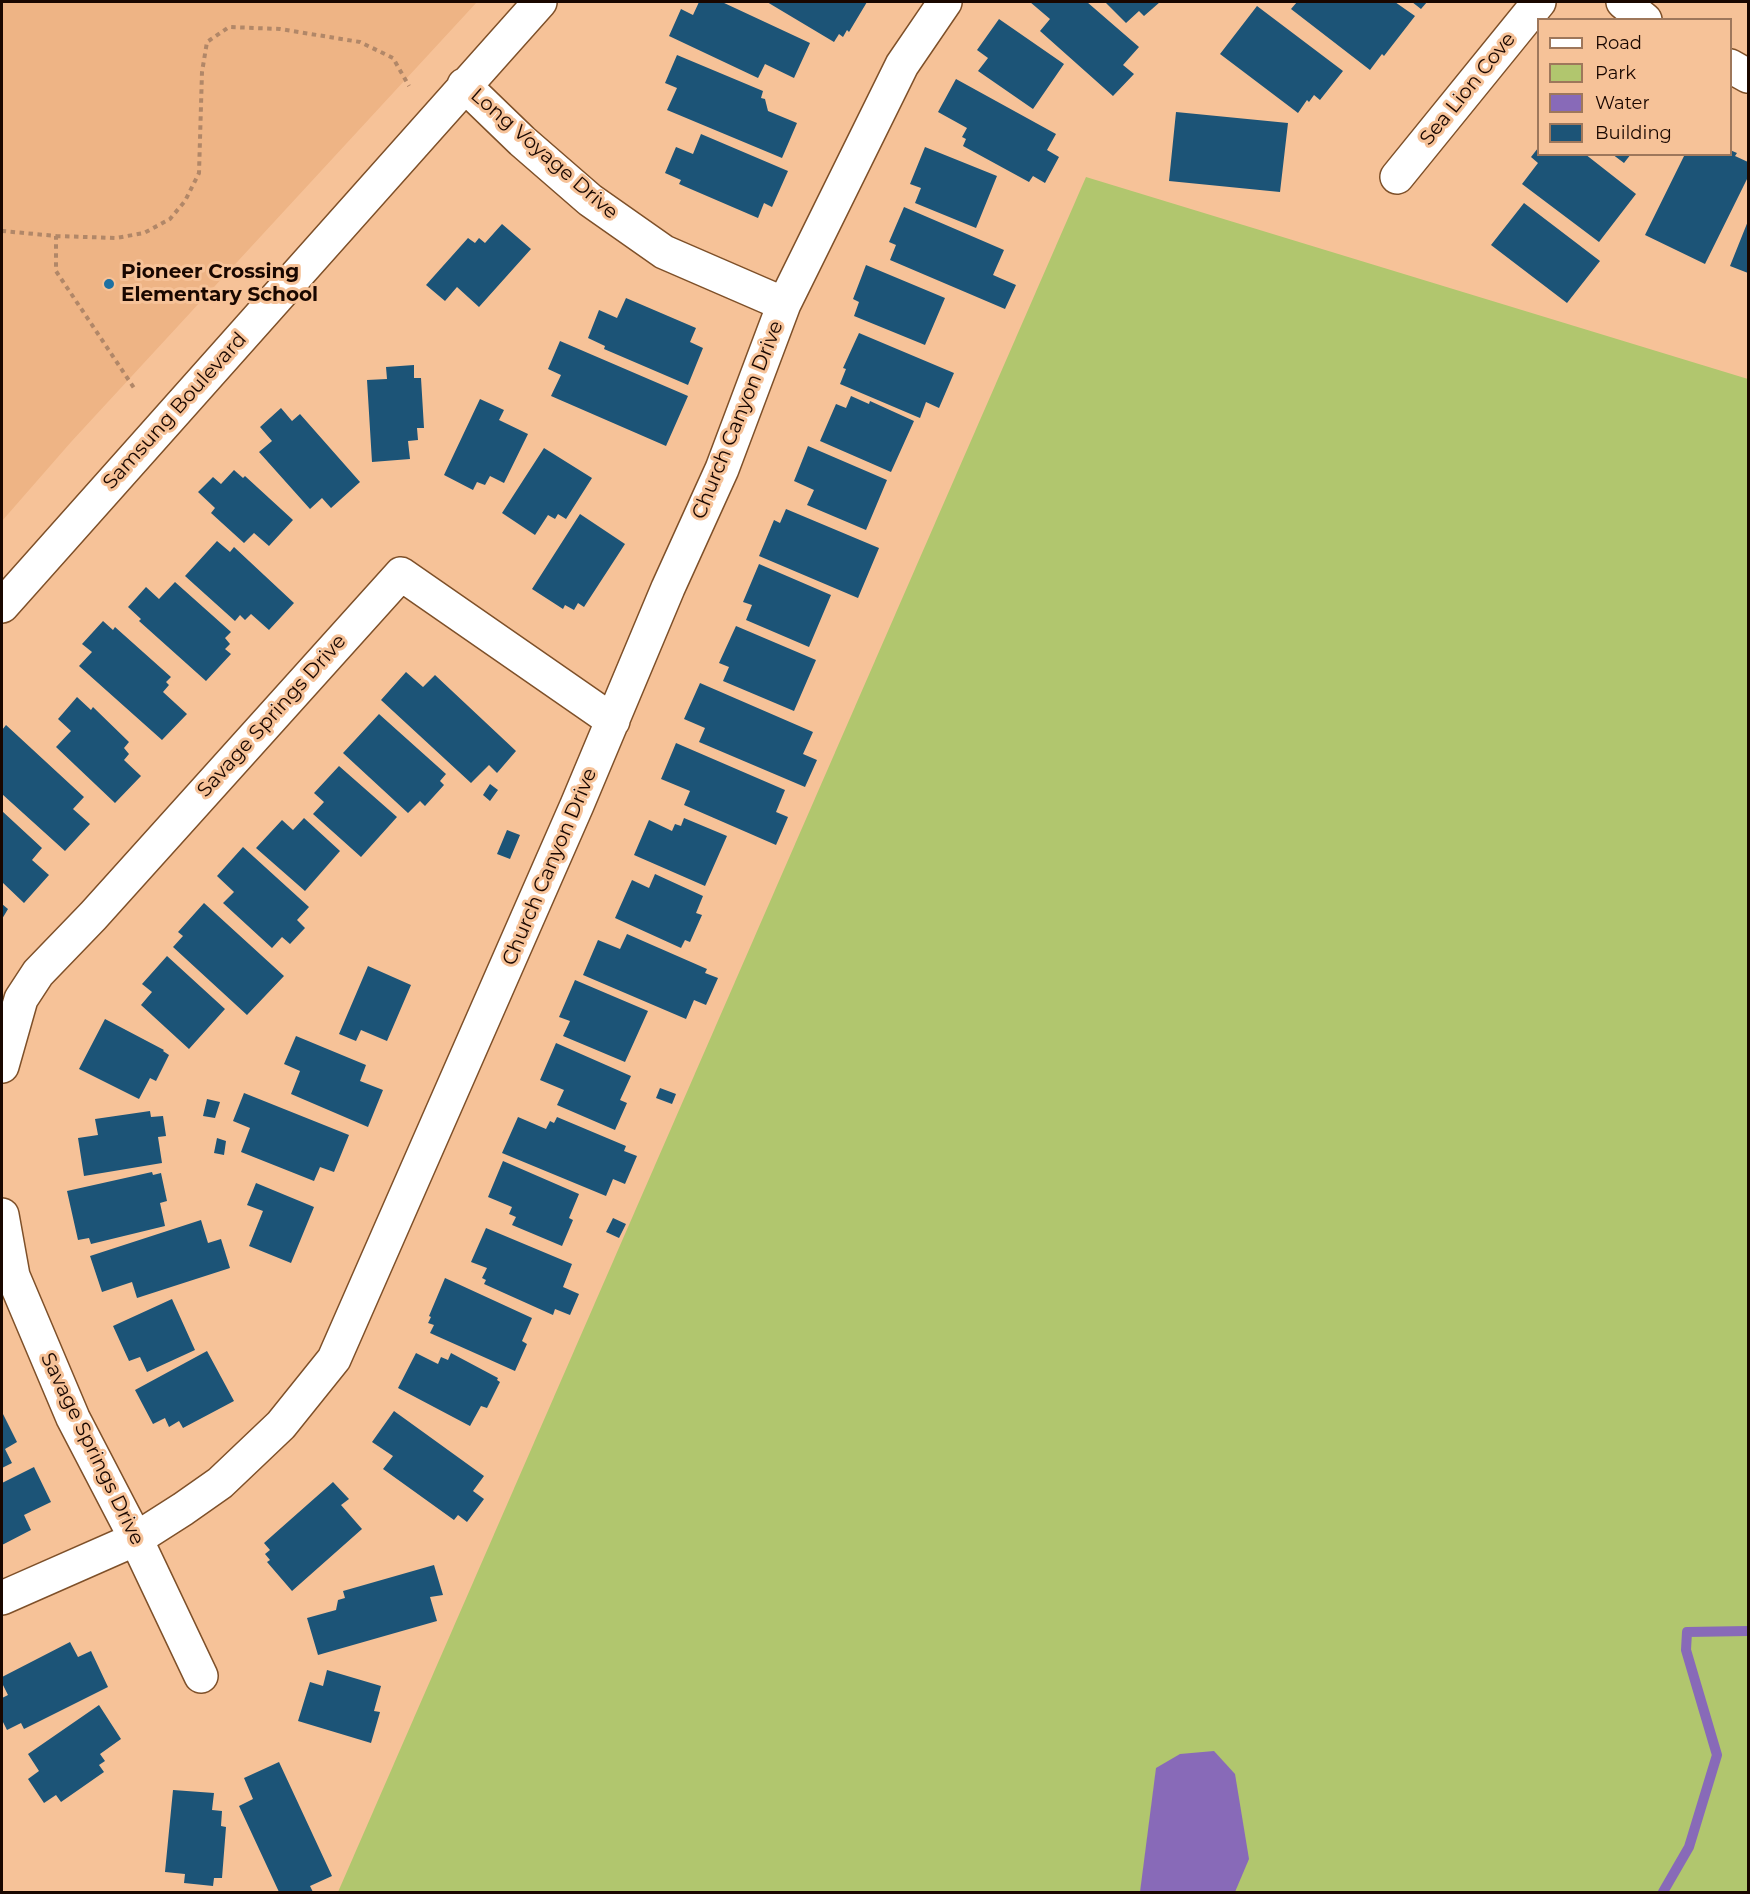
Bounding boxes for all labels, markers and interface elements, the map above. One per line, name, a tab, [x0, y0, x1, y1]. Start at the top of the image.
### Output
legend	[1537, 18, 1732, 156]
street label: Sea Lion Cove	[1415, 28, 1521, 150]
text: Road	[1595, 32, 1642, 54]
text: Park	[1595, 62, 1636, 84]
street label: Long Voyage Drive	[465, 83, 623, 225]
text: Water	[1595, 92, 1650, 114]
text: Building	[1595, 122, 1672, 144]
place label: Pioneer Crossing Elementary School	[121, 260, 318, 307]
marker: Pioneer Crossing Elementary School	[102, 277, 116, 291]
street label: Church Canyon Drive	[687, 317, 789, 523]
street label: Samsung Boulevard	[98, 328, 252, 494]
street label: Savage Springs Drive	[193, 630, 351, 802]
street label: Church Canyon Drive	[498, 765, 602, 969]
street label: Savage Springs Drive	[35, 1349, 149, 1549]

